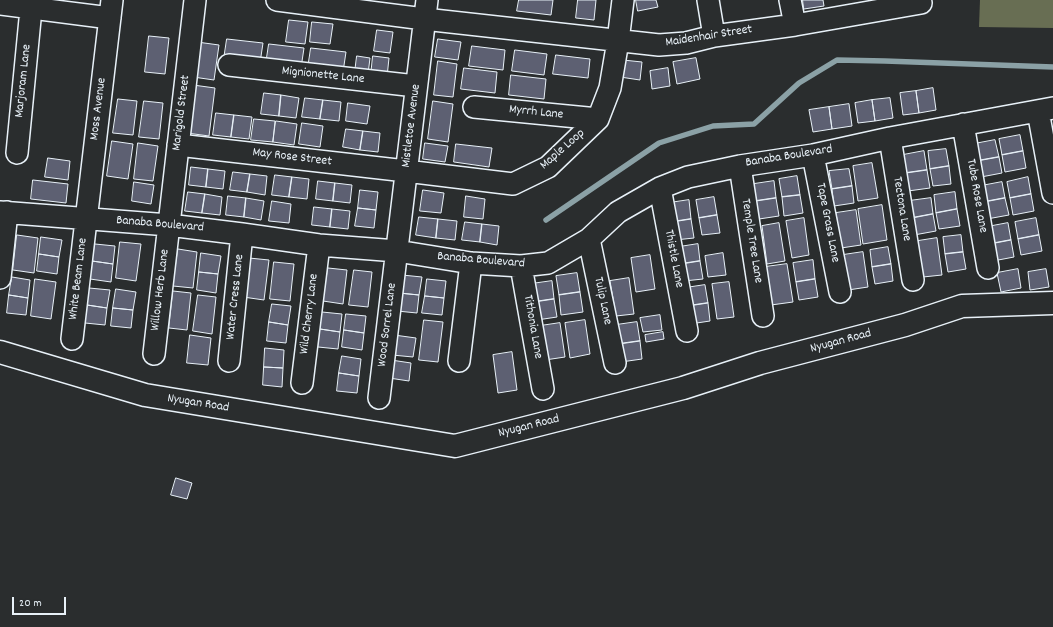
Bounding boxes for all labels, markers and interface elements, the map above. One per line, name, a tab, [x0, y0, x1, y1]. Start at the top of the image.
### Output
street label: Maidenhair Street	[664, 22, 754, 52]
street label: Marjoram Lane	[12, 44, 36, 118]
street label: Mignionette Lane	[281, 64, 365, 88]
street label: Marigold Street	[170, 74, 194, 152]
street label: Moss Avenue	[87, 77, 111, 141]
street label: Mistletoe Avenue	[399, 83, 425, 169]
street label: Myrrh Lane	[508, 102, 564, 124]
street label: Maple Loop	[537, 126, 589, 174]
street label: Banaba Boulevard	[744, 142, 834, 172]
street label: May Rose Street	[251, 145, 333, 171]
street label: Tube Rose Lane	[962, 158, 990, 234]
street label: Tectona Lane	[888, 176, 914, 242]
street label: Tape Grass Lane	[812, 182, 842, 264]
street label: Temple Tree Lane	[737, 198, 765, 284]
street label: Banaba Boulevard	[116, 213, 204, 237]
street label: Thistle Lane	[660, 229, 686, 289]
street label: White Beam Lane	[66, 237, 92, 321]
street label: Willow Herb Lane	[148, 248, 174, 332]
street label: Banaba Boulevard	[437, 249, 525, 273]
street label: Water Cress Lane	[224, 253, 248, 341]
street label: Wild Cherry Lane	[297, 273, 323, 355]
street label: Tulip Lane	[589, 276, 615, 326]
street label: Wood Sorrel Lane	[375, 282, 401, 368]
street label: Tithonia Lane	[519, 294, 545, 360]
street label: Nyugan Road	[809, 326, 873, 358]
street label: Nyugan Road	[166, 391, 230, 417]
street label: Nyugan Road	[497, 412, 561, 442]
scale bar	[14, 589, 68, 615]
text: 20 m	[19, 595, 42, 612]

